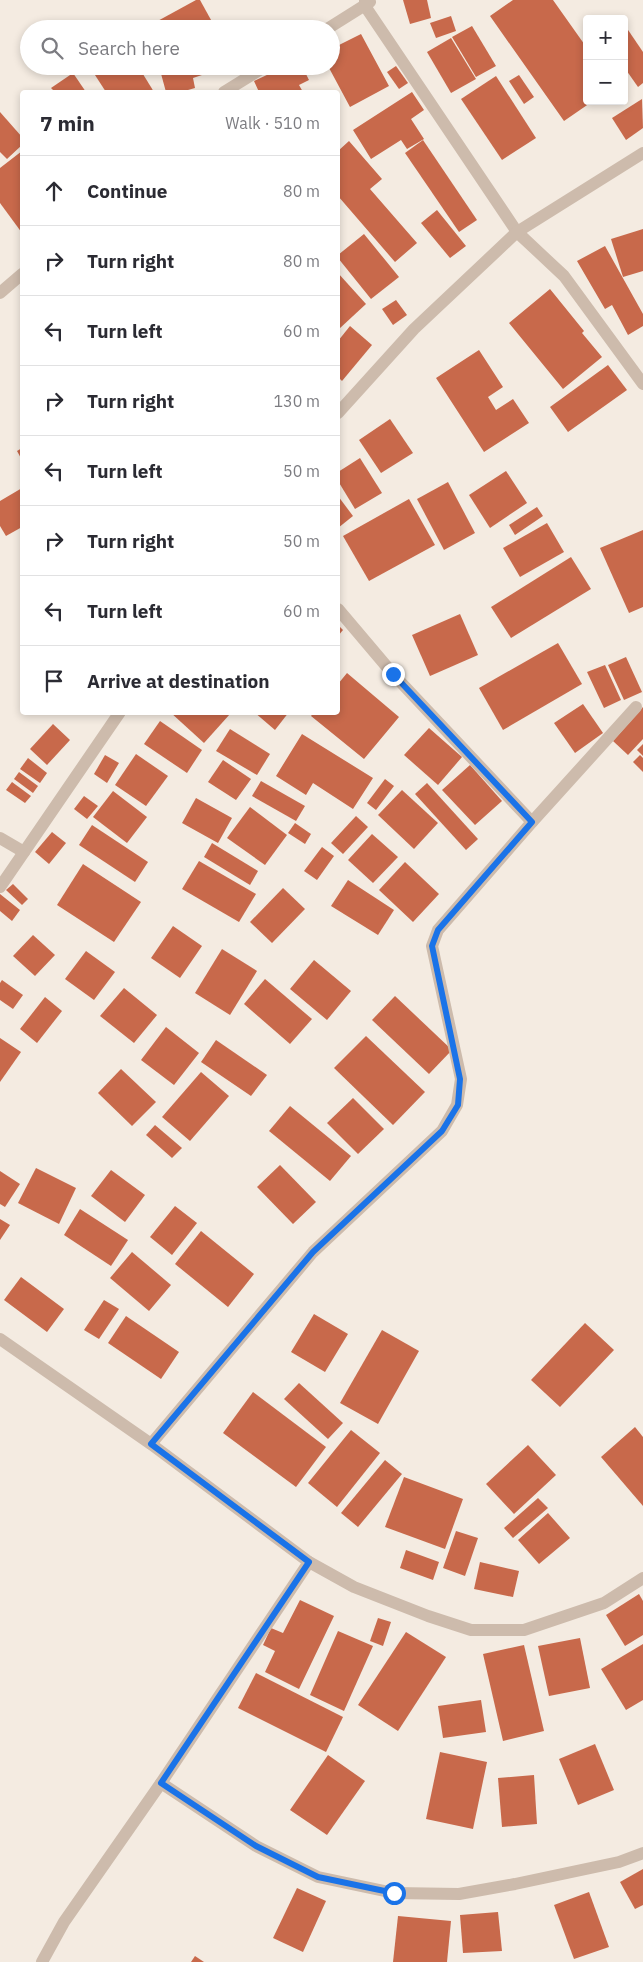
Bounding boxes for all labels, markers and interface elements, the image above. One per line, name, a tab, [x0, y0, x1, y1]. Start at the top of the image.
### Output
map controls	[583, 15, 628, 105]
button: +	[583, 15, 628, 60]
search box	[20, 20, 340, 75]
icon: search	[38, 34, 66, 62]
text: Search here	[78, 36, 180, 60]
button: −	[583, 60, 628, 105]
text: 7 min	[40, 109, 95, 137]
text: Walk · 510 m	[225, 113, 320, 133]
icon: ahead	[40, 177, 68, 205]
text: Continue	[87, 179, 167, 203]
text: 80 m	[283, 181, 320, 201]
icon: right	[40, 247, 68, 275]
text: Turn right	[87, 249, 174, 273]
text: 80 m	[283, 251, 320, 271]
icon: left	[40, 317, 68, 345]
text: Turn left	[87, 319, 163, 343]
text: 60 m	[283, 321, 320, 341]
icon: right	[40, 387, 68, 415]
text: Turn right	[87, 389, 174, 413]
text: 130 m	[273, 391, 320, 411]
icon: left	[40, 457, 68, 485]
text: Turn left	[87, 459, 163, 483]
text: 50 m	[283, 461, 320, 481]
icon: right	[40, 527, 68, 555]
text: Turn right	[87, 529, 174, 553]
text: 50 m	[283, 531, 320, 551]
icon: left	[40, 597, 68, 625]
text: Turn left	[87, 599, 163, 623]
text: 60 m	[283, 601, 320, 621]
route end	[382, 663, 405, 686]
icon: arrive	[40, 667, 68, 695]
text: Arrive at destination	[87, 669, 270, 693]
route start	[383, 1882, 406, 1905]

